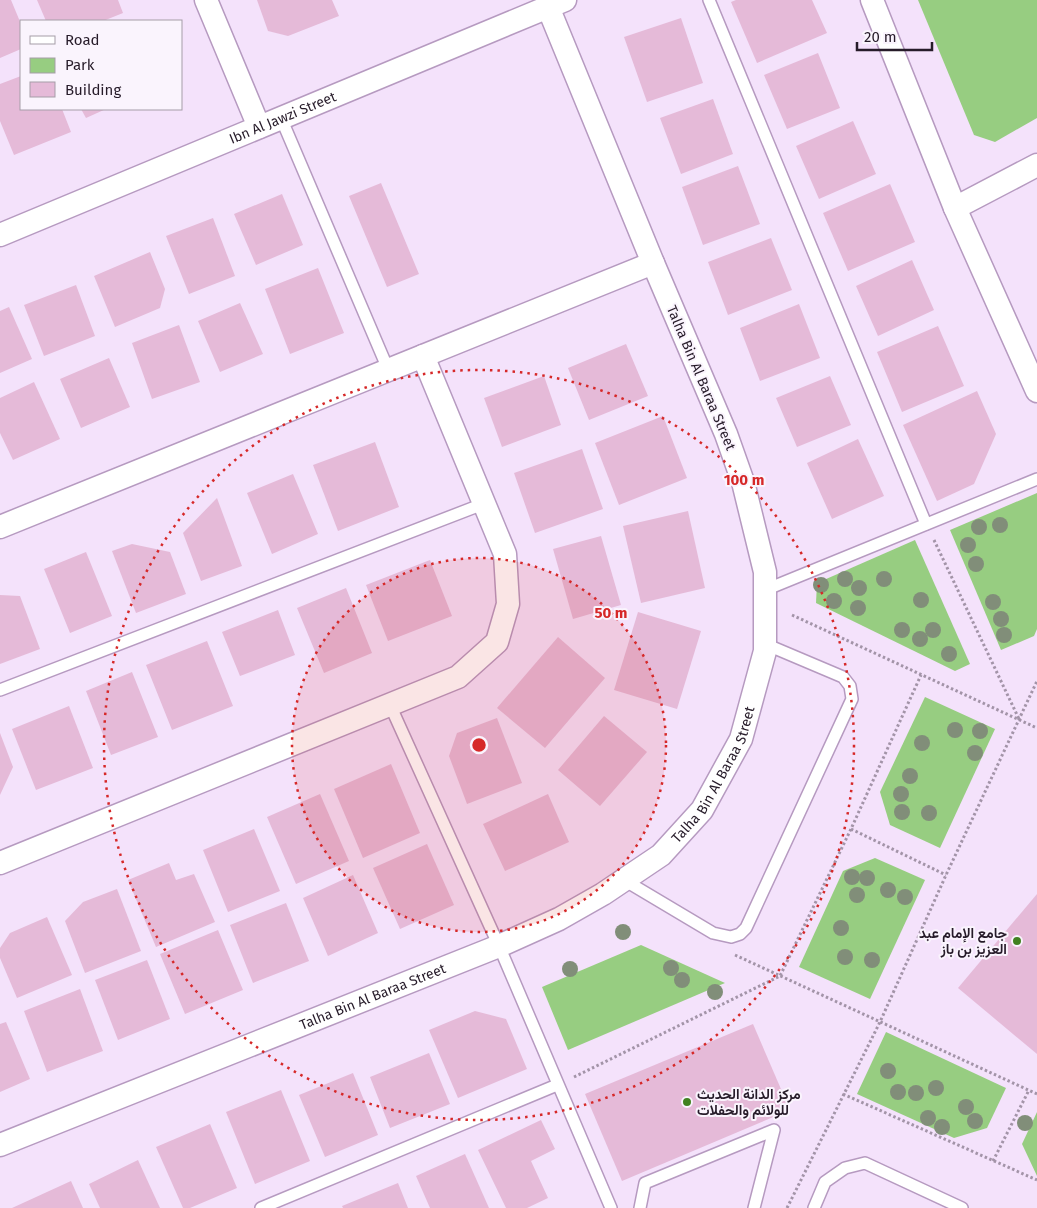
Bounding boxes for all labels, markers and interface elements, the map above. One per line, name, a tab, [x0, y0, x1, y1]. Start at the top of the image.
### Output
legend	[20, 20, 182, 110]
scale bar	[857, 20, 932, 52]
text: 20 m	[864, 28, 897, 46]
text: Road	[65, 31, 100, 49]
text: Park	[65, 56, 95, 74]
text: Building	[65, 81, 121, 99]
street label: Ibn Al Jawzi Street	[227, 87, 339, 147]
street label: Talha Bin Al Baraa Street	[663, 303, 740, 454]
text: 100 m	[724, 471, 764, 489]
text: 50 m	[594, 604, 628, 622]
street label: Talha Bin Al Baraa Street	[668, 703, 758, 846]
centre of rings	[470, 736, 488, 754]
place label: جامع الإمام عبد العزيز بن باز	[919, 925, 1007, 958]
marker: جامع الإمام عبد العزيز بن باز	[1011, 935, 1023, 947]
street label: Talha Bin Al Baraa Street	[297, 959, 449, 1033]
place label: مركز الدانة الحديث للولائم والحفلات	[697, 1086, 801, 1119]
marker: مركز الدانة الحديث للولائم والحفلات	[681, 1096, 693, 1108]

